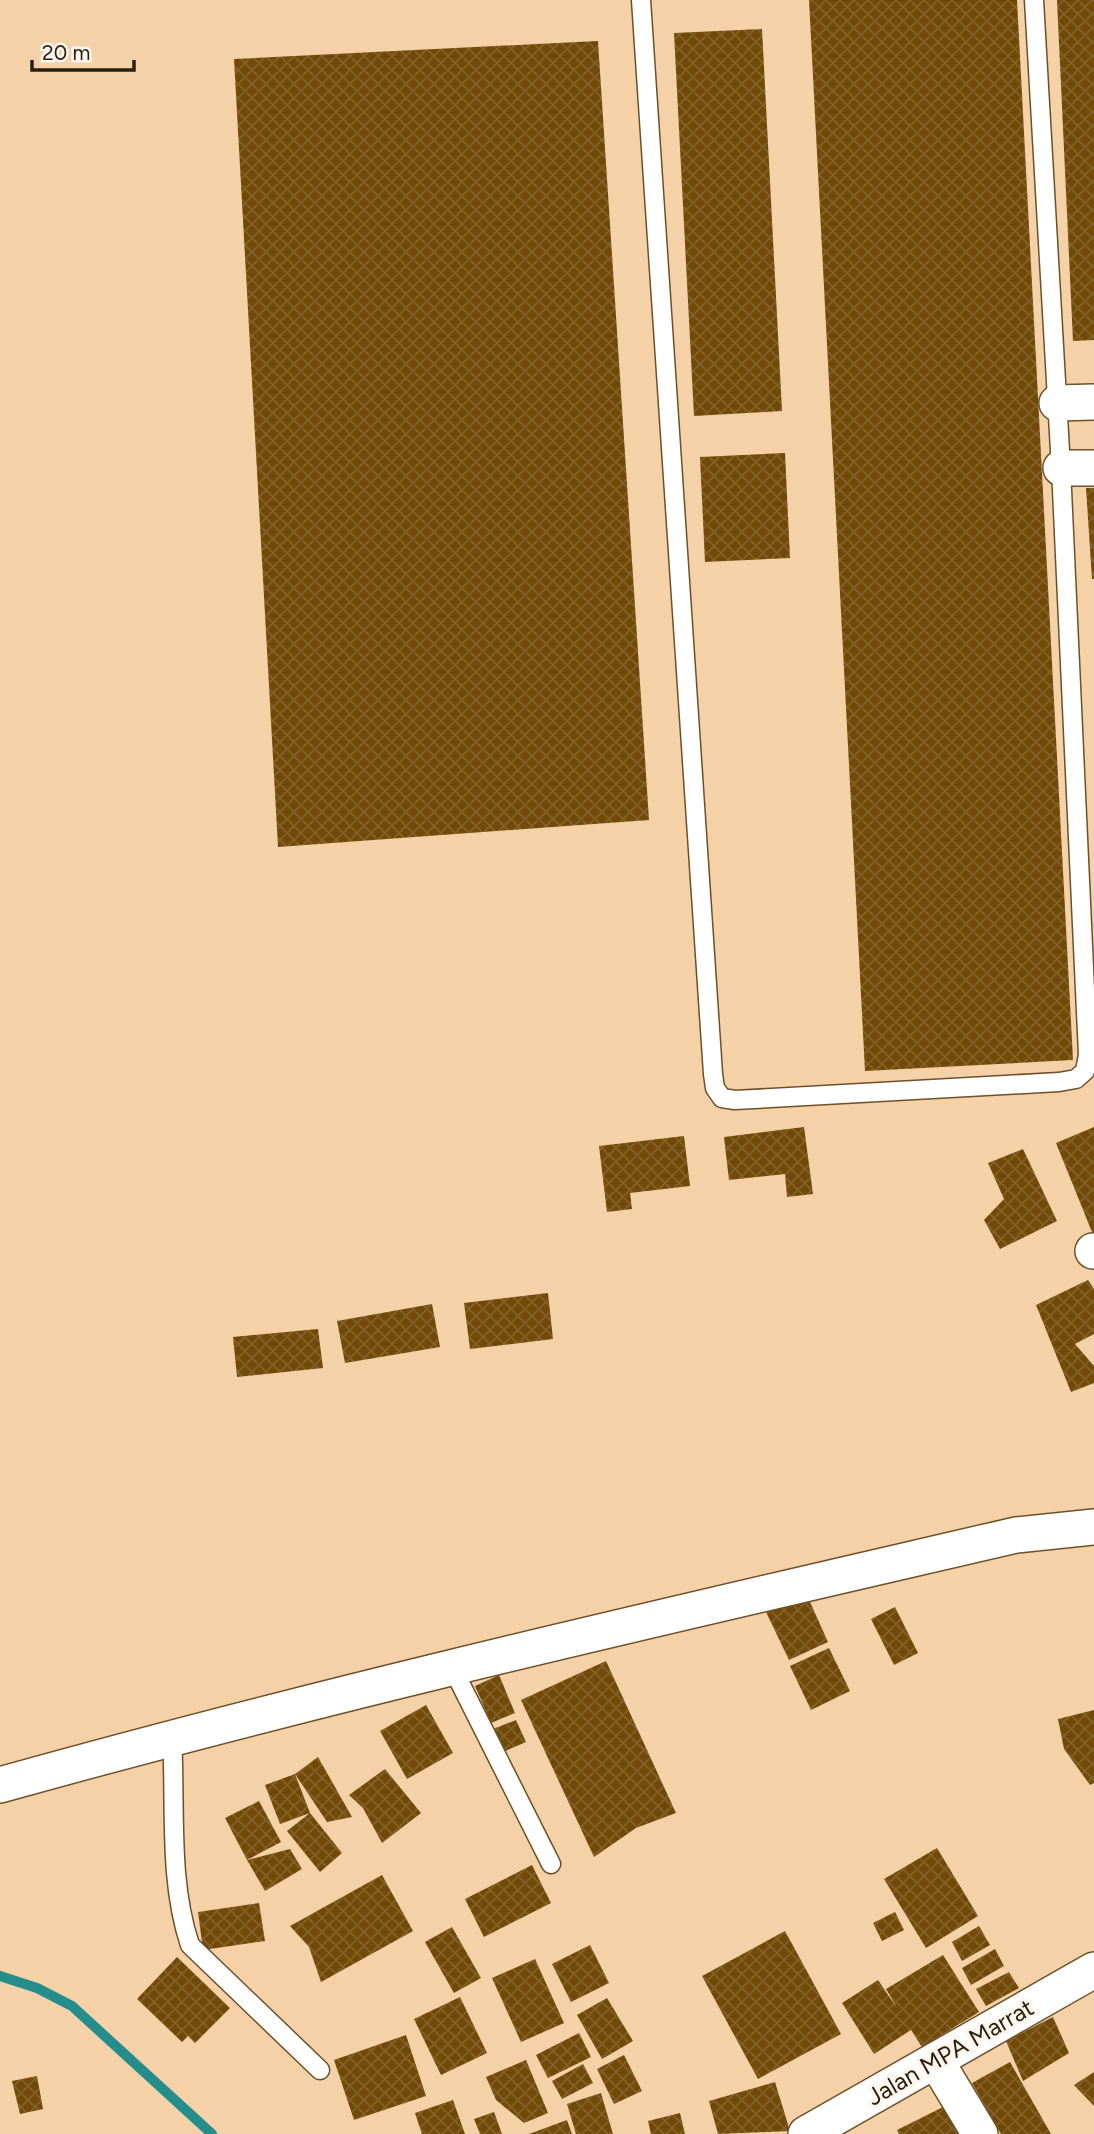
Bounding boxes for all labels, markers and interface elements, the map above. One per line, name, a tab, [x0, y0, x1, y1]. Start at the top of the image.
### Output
scale bar	[32, 28, 133, 72]
text: 20 m	[42, 40, 90, 65]
street label: Jalan MPA Marrat	[861, 1992, 1039, 2112]

